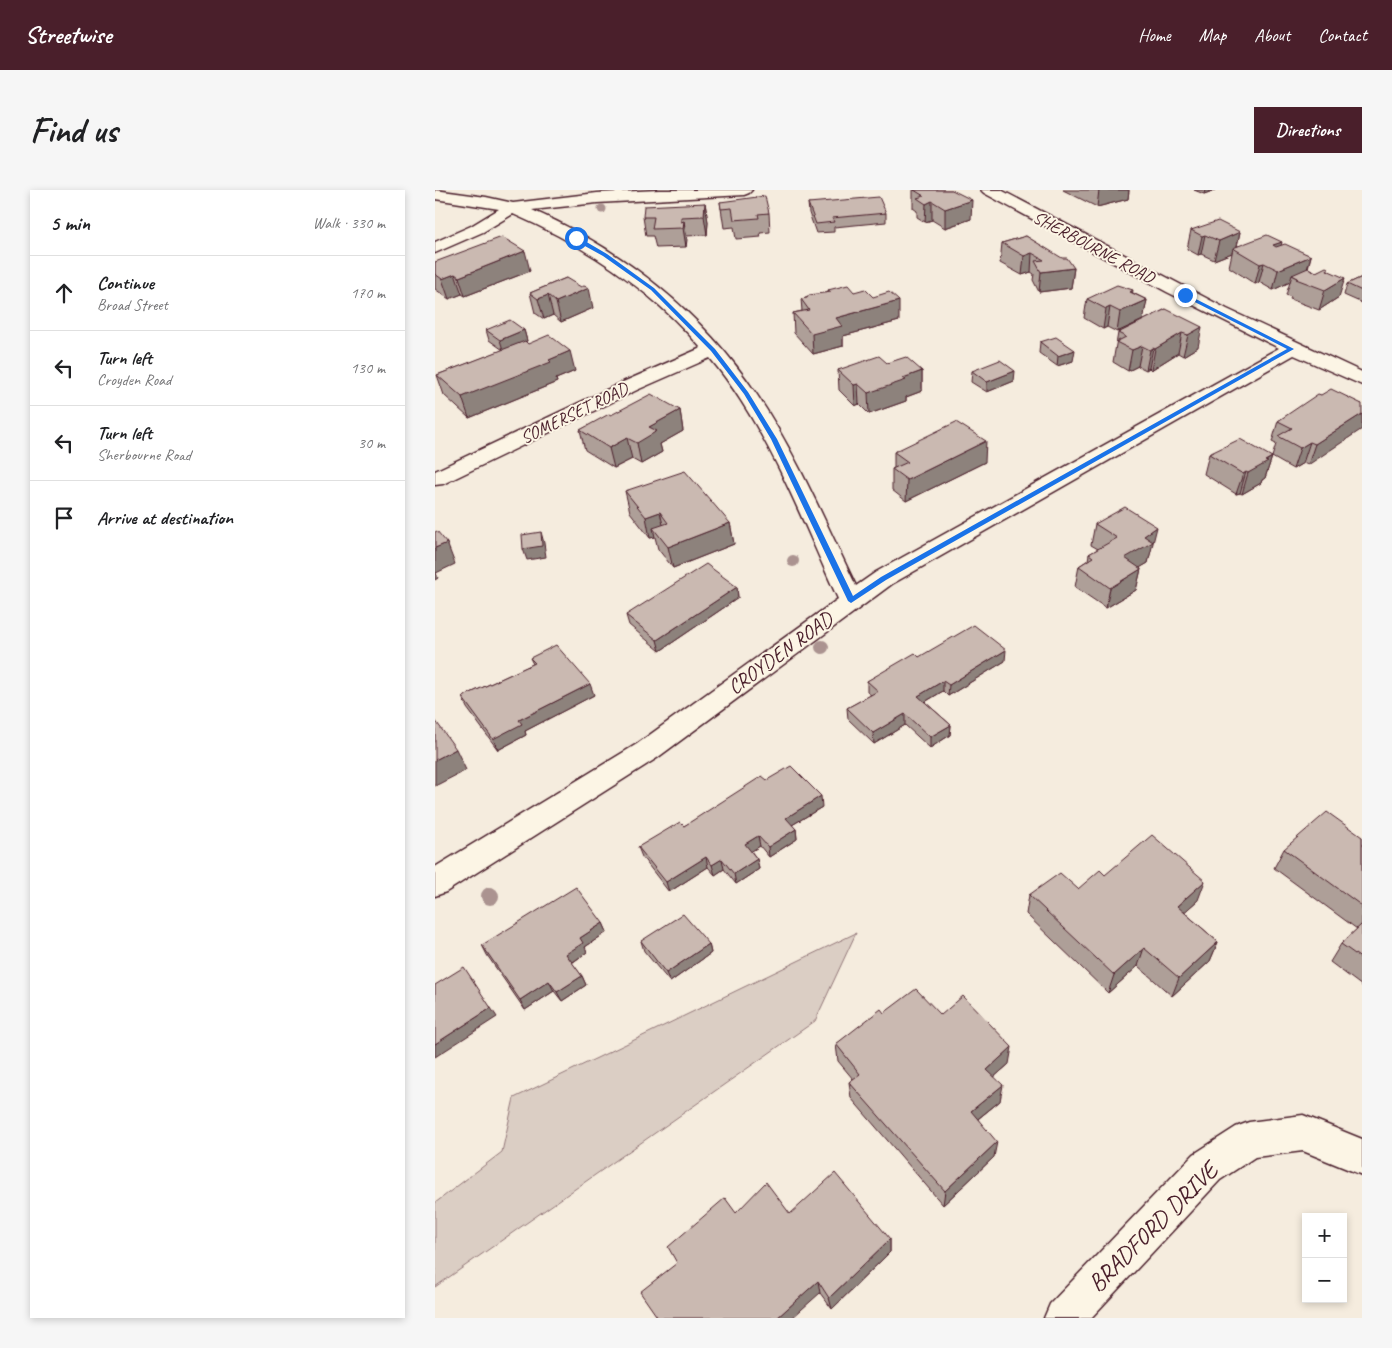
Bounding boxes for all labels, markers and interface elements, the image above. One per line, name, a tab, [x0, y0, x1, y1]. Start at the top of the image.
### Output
text: Streetwise	[25, 20, 111, 50]
text: Home	[1138, 24, 1171, 46]
text: Map	[1199, 24, 1226, 46]
text: About	[1254, 24, 1290, 46]
text: Contact	[1318, 24, 1367, 46]
button: Directions	[1254, 107, 1362, 153]
text: Find us	[30, 108, 117, 153]
street label: SHERBOURNE ROAD	[1030, 206, 1160, 289]
text: 5 min	[50, 210, 90, 236]
text: Walk · 330 m	[313, 213, 385, 233]
route start	[565, 227, 588, 250]
text: Continue	[97, 271, 154, 295]
icon: ahead	[50, 279, 78, 307]
text: 170 m	[351, 283, 385, 303]
route end	[1174, 284, 1197, 307]
text: Broad Street	[97, 295, 168, 315]
text: Turn left	[97, 346, 152, 370]
icon: left	[50, 354, 78, 382]
text: 130 m	[351, 358, 385, 378]
text: Croyden Road	[97, 370, 171, 390]
street label: SOMERSET ROAD	[517, 377, 633, 448]
text: Turn left	[97, 421, 152, 445]
icon: left	[50, 429, 78, 457]
text: 30 m	[358, 433, 385, 453]
text: Sherbourne Road	[97, 445, 191, 465]
icon: arrive	[50, 504, 78, 532]
text: Arrive at destination	[97, 506, 233, 530]
street label: CROYDEN ROAD	[723, 605, 839, 700]
street label: BRADFORD DRIVE	[1081, 1153, 1227, 1299]
map controls	[1302, 1213, 1347, 1303]
button: +	[1302, 1213, 1347, 1258]
button: −	[1302, 1258, 1347, 1303]

